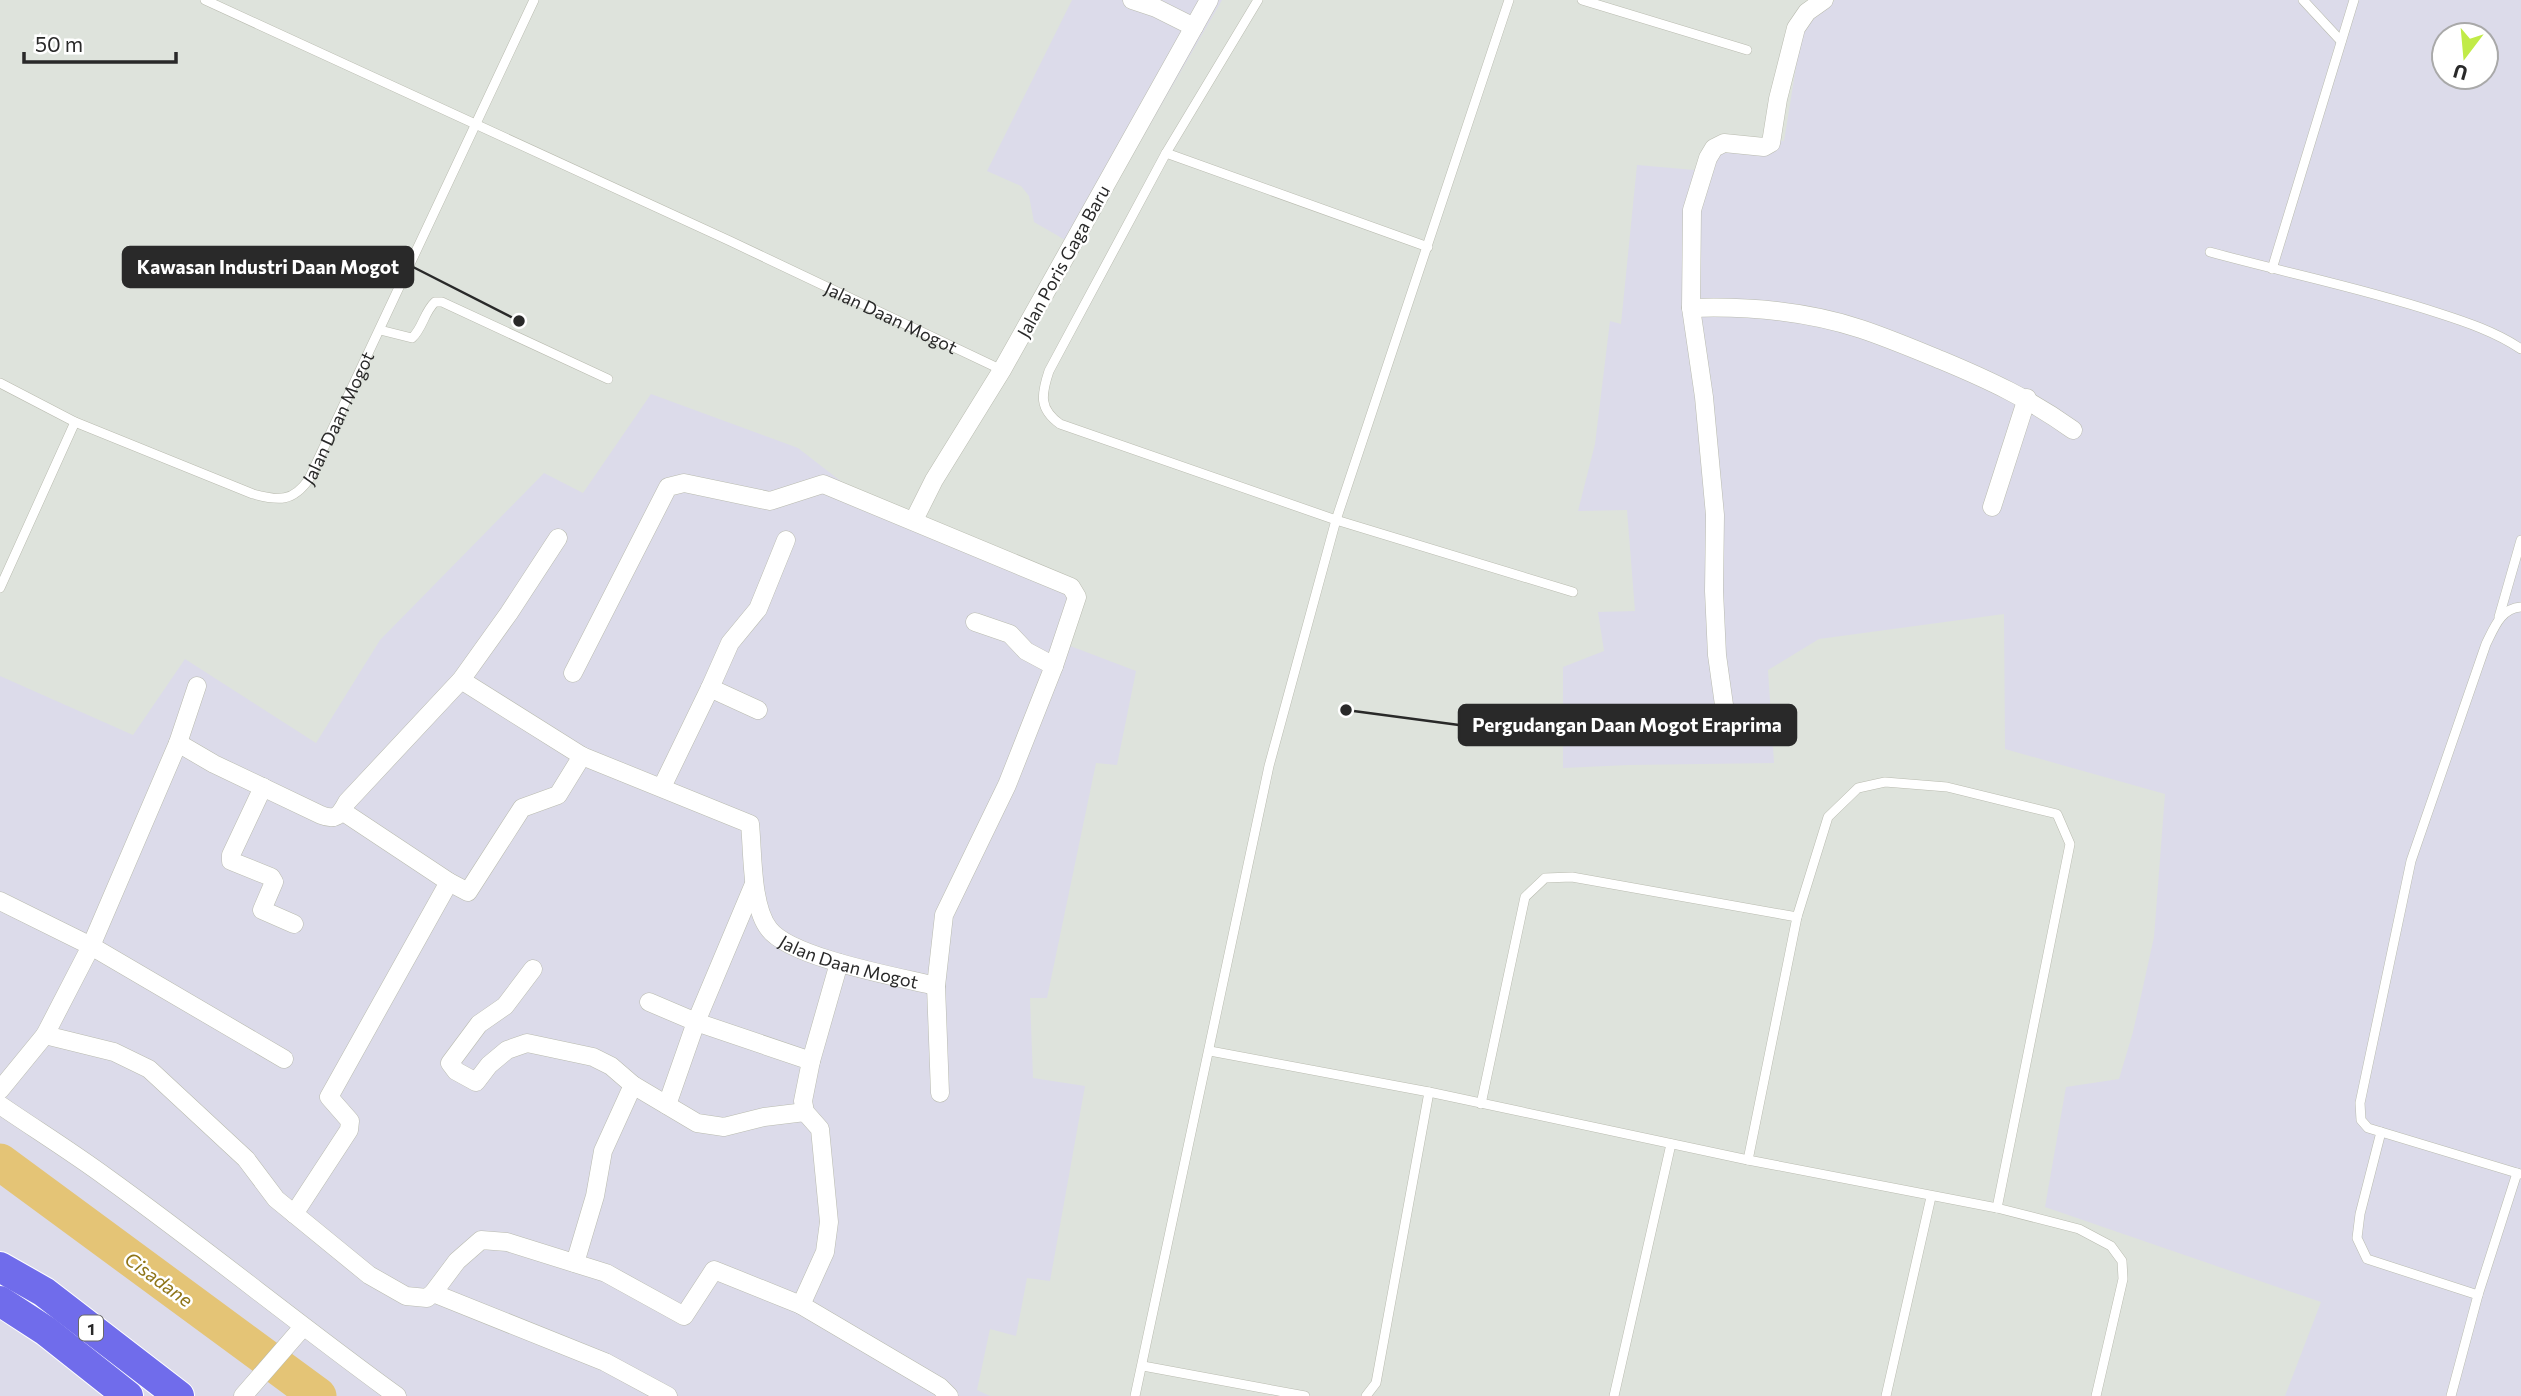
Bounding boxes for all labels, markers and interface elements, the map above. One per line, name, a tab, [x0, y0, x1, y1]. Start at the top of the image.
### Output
scale bar	[24, 21, 177, 65]
north arrow	[2430, 21, 2500, 91]
text: 50 m	[35, 31, 83, 56]
text: U	[2450, 60, 2470, 86]
street label: Jalan Poris Gaga Baru	[1012, 181, 1114, 341]
callout: Kawasan Industri Daan Mogot	[123, 247, 413, 287]
text: Kawasan Industri Daan Mogot	[137, 255, 399, 278]
street label: Jalan Daan Mogot	[821, 277, 961, 358]
street label: Jalan Daan Mogot	[298, 348, 378, 489]
callout: Pergudangan Daan Mogot Eraprima	[1459, 705, 1796, 745]
text: Pergudangan Daan Mogot Eraprima	[1472, 713, 1782, 736]
street label: Jalan Daan Mogot	[775, 930, 920, 993]
water label: Cisadane	[121, 1247, 197, 1311]
road number: 1	[79, 1316, 103, 1340]

